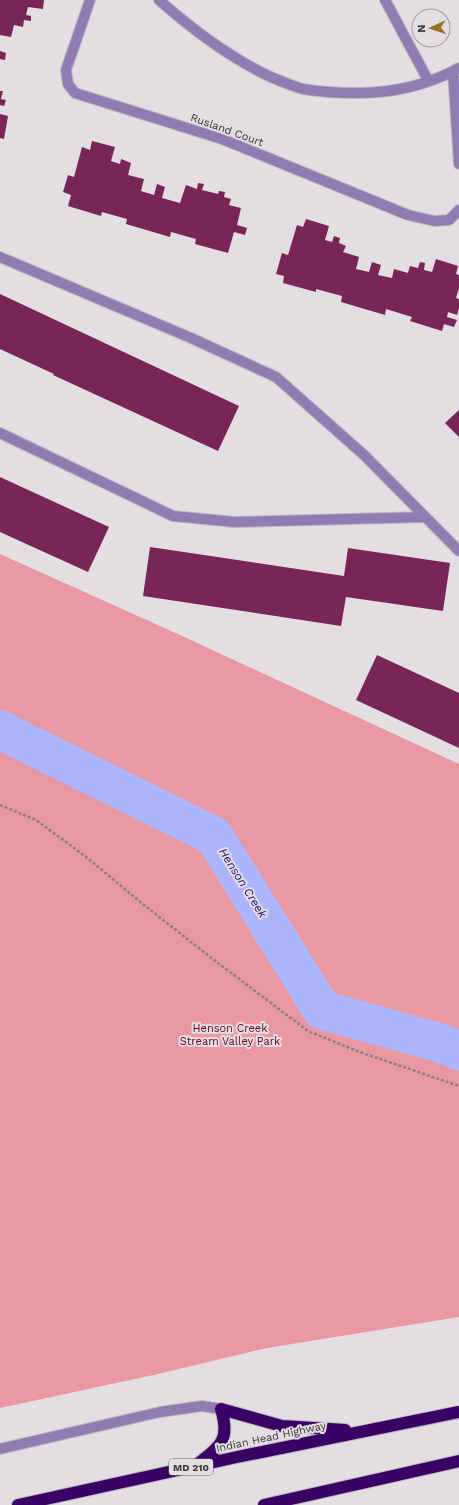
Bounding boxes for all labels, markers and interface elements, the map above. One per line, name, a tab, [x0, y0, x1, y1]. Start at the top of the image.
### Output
north arrow	[411, 8, 451, 48]
text: N	[415, 24, 428, 33]
street label: Rusland Court	[189, 111, 266, 149]
water label: Henson Creek	[216, 846, 270, 921]
park label: Henson Creek Stream Valley Park	[180, 1022, 280, 1048]
street label: Indian Head Highway	[215, 1419, 327, 1455]
road number: MD 210	[169, 1459, 213, 1475]

